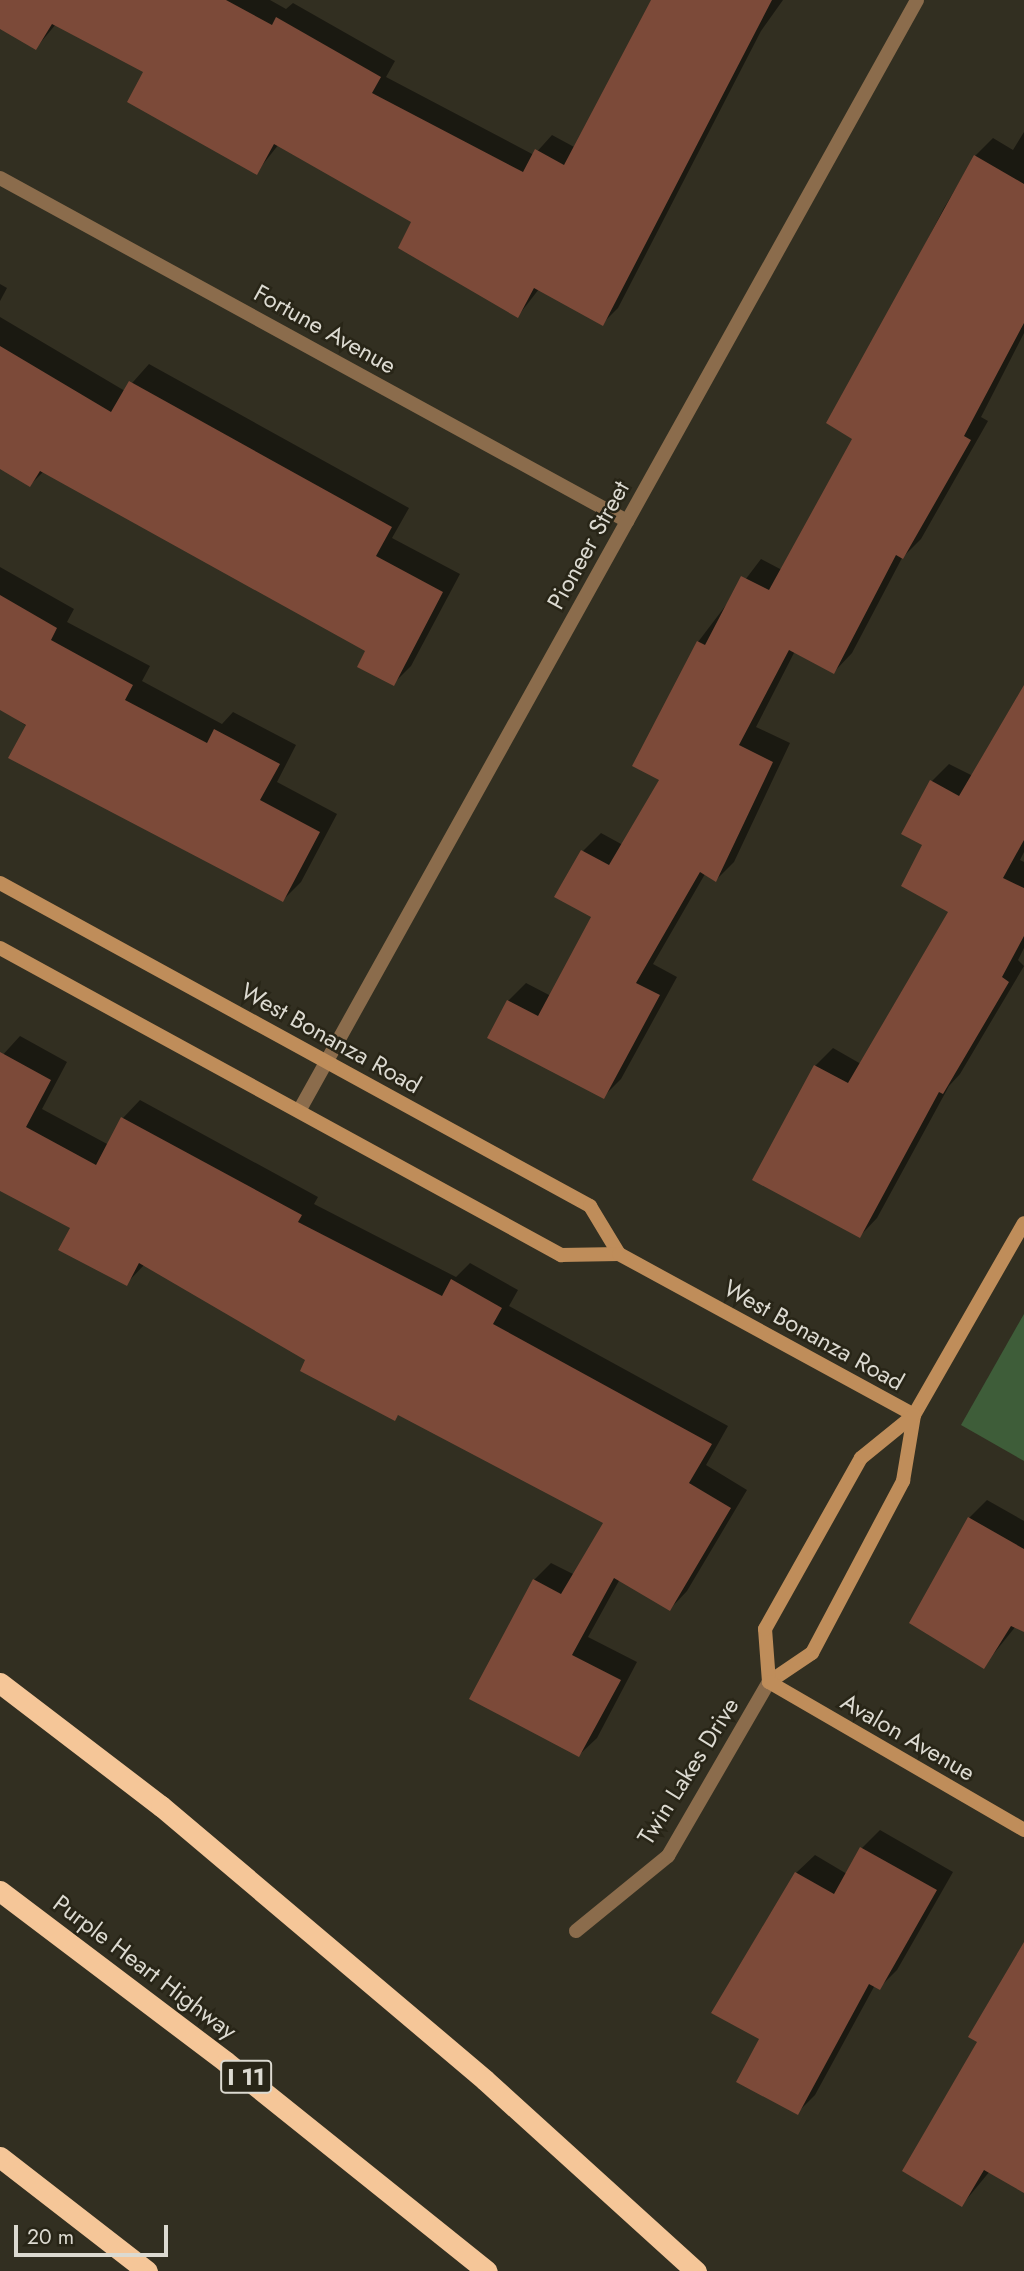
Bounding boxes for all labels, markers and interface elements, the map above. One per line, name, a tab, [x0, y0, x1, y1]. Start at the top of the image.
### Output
street label: Fortune Avenue	[249, 278, 401, 380]
street label: Pioneer Street	[541, 476, 635, 614]
street label: West Bonanza Road	[236, 977, 426, 1099]
street label: West Bonanza Road	[719, 1274, 909, 1396]
street label: Avalon Avenue	[836, 1687, 980, 1787]
street label: Twin Lakes Drive	[631, 1692, 745, 1850]
street label: Purple Heart Highway	[48, 1889, 242, 2045]
road number: I 11	[220, 2058, 272, 2096]
scale bar	[18, 2212, 172, 2256]
text: 20 m	[27, 2222, 74, 2252]

